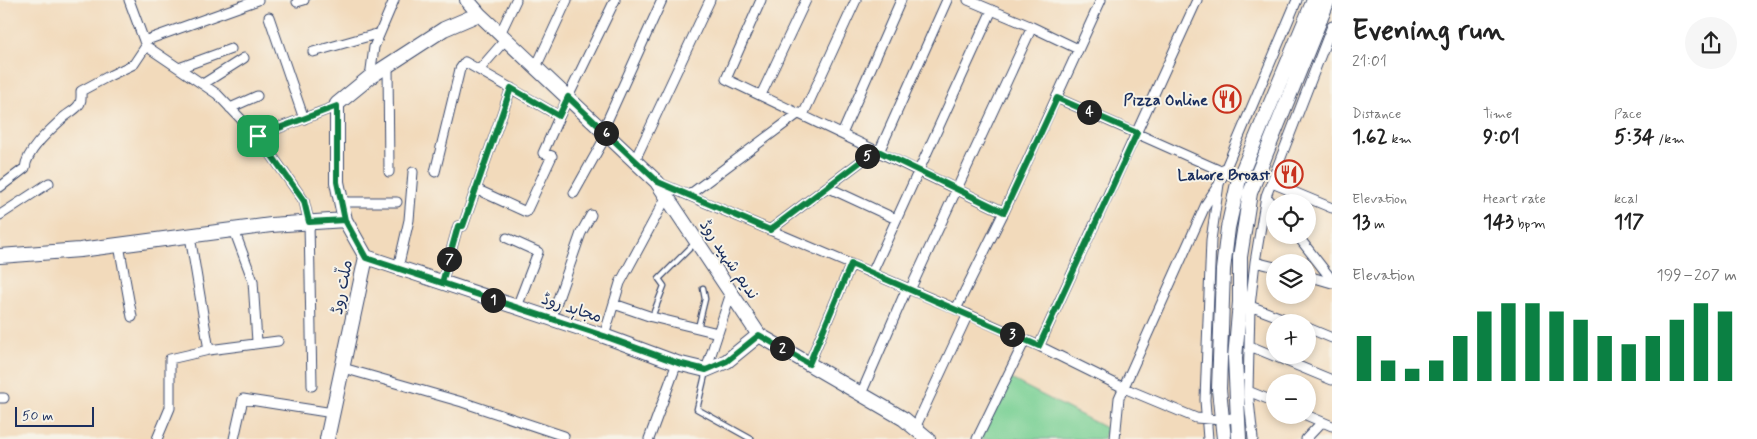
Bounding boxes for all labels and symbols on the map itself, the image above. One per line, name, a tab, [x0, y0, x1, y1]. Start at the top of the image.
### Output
restaurant icon: Pizza Online	[1212, 84, 1242, 114]
place label: Pizza Online	[1124, 90, 1208, 111]
pin: 4	[1076, 100, 1102, 124]
pin	[237, 115, 279, 157]
pin: 6	[594, 120, 618, 146]
pin: 5	[854, 144, 880, 168]
restaurant icon: Lahore Broast	[1274, 159, 1304, 189]
place label: Lahore Broast	[1178, 165, 1271, 186]
street label: ندیم شہید روڈ	[694, 216, 763, 304]
pin: 7	[436, 246, 462, 272]
street label: ملّت روڈ	[325, 258, 358, 316]
pin: 1	[480, 288, 506, 312]
street label: مجاہد روڈ	[538, 289, 605, 329]
pin: 3	[1000, 322, 1024, 346]
pin: 2	[770, 336, 794, 360]
scale bar	[15, 404, 94, 427]

